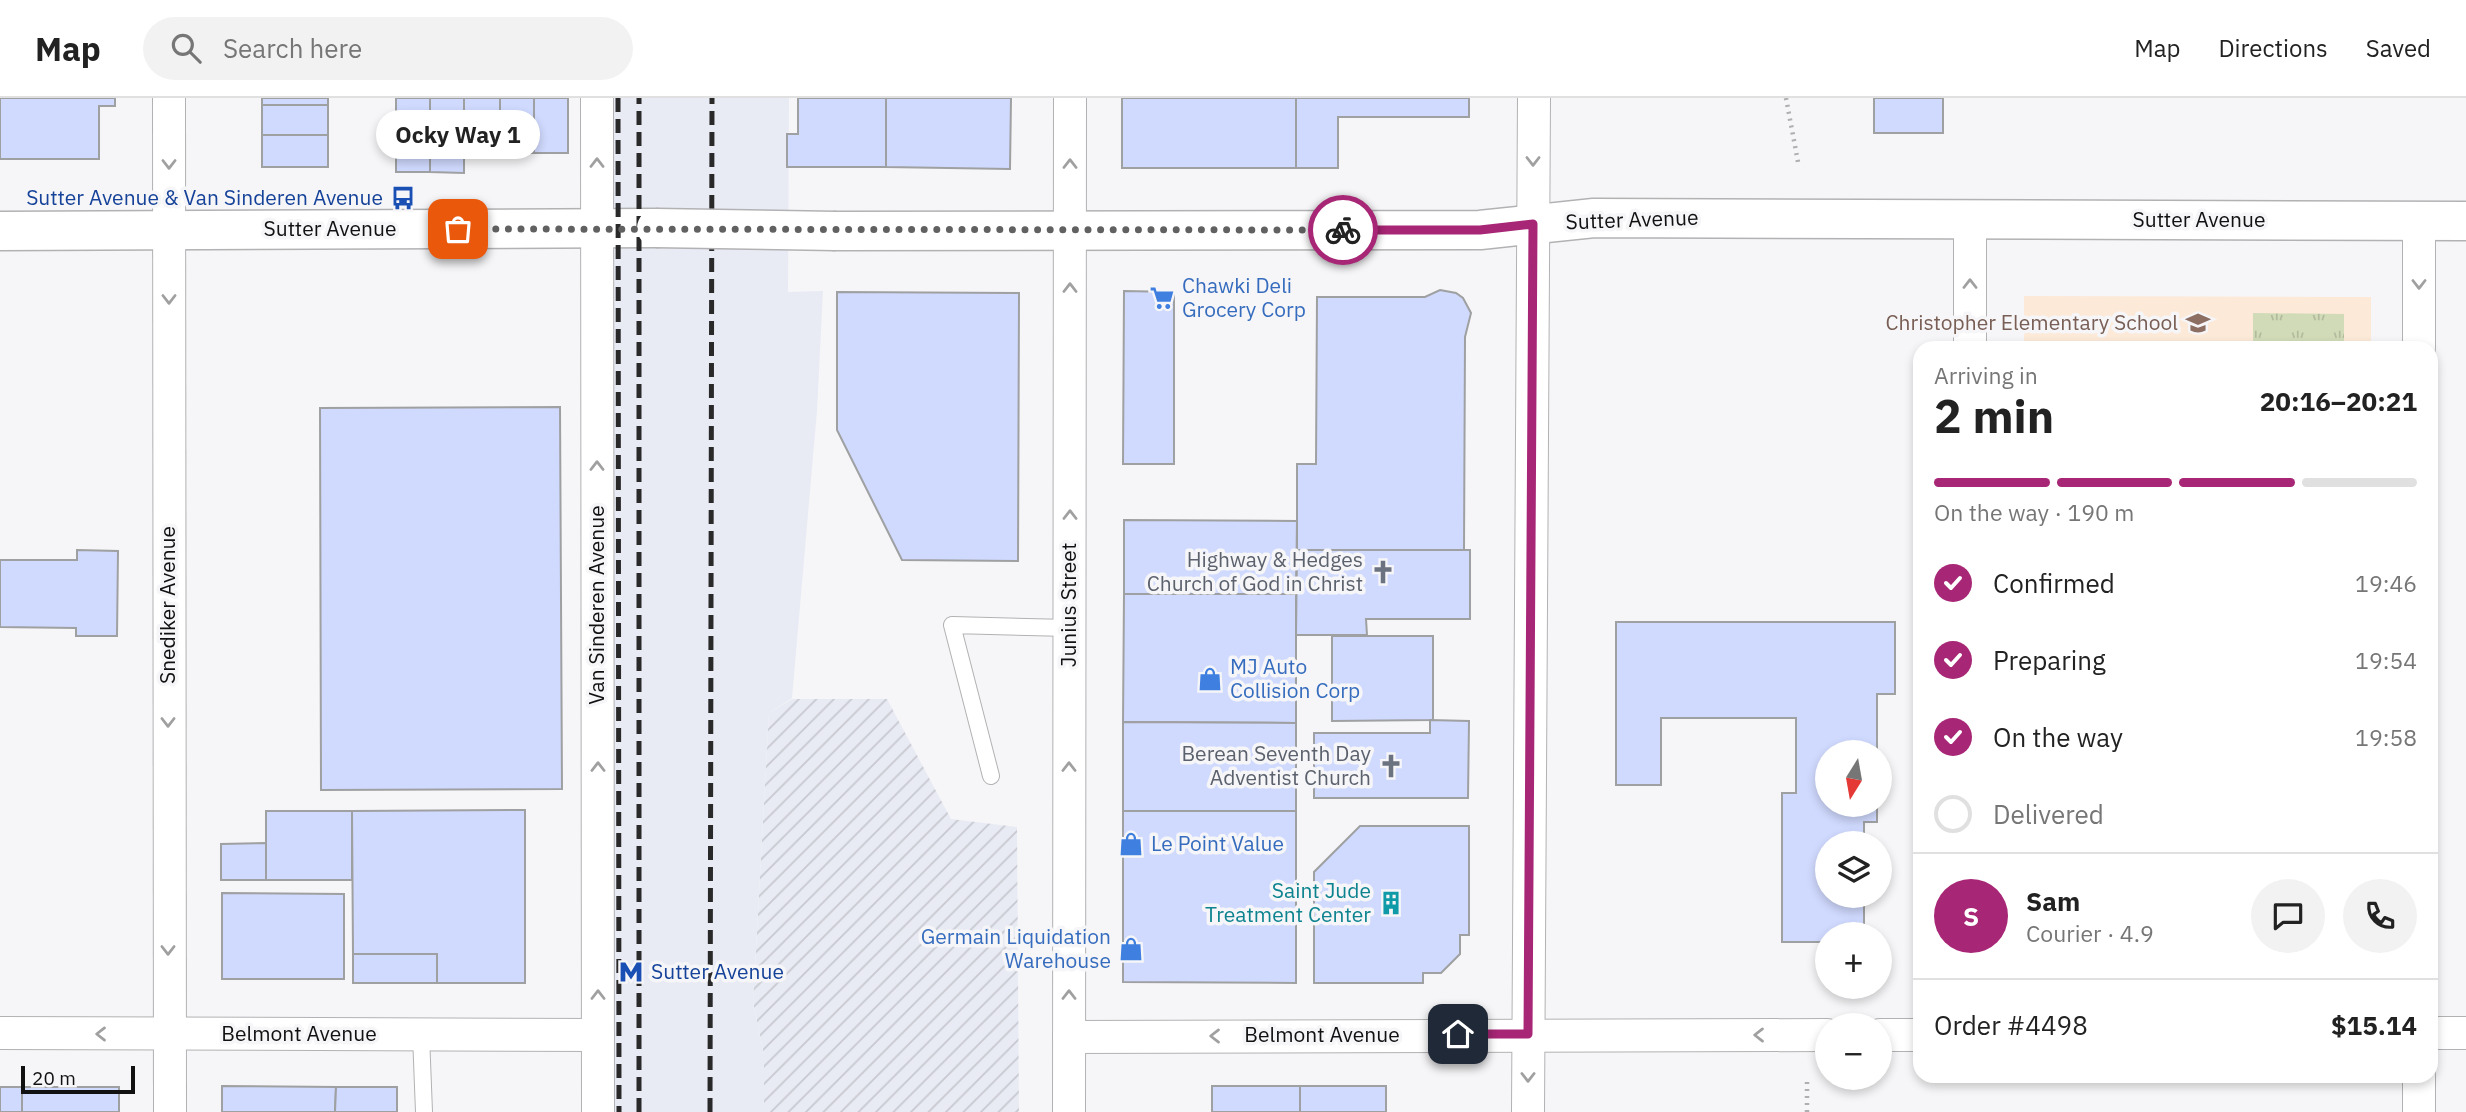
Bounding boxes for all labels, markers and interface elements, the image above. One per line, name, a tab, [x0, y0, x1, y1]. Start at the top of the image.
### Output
search box	[143, 17, 633, 80]
text: Map	[35, 27, 101, 70]
icon: search	[167, 29, 205, 67]
text: Search here	[223, 31, 362, 65]
text: Map	[2134, 32, 2180, 64]
text: Directions	[2218, 32, 2328, 64]
text: Saved	[2366, 32, 2431, 64]
callout: Ocky Way 1	[376, 110, 540, 159]
text: Ocky Way 1	[395, 119, 521, 149]
one-way arrow	[1525, 156, 1541, 167]
one-way arrow	[589, 157, 605, 167]
one-way arrow	[1062, 158, 1078, 169]
one-way arrow	[161, 160, 177, 170]
place label: Sutter Avenue & Van Sinderen Avenue	[26, 183, 383, 211]
bus stop icon: Sutter Avenue & Van Sinderen Avenue	[389, 184, 417, 212]
courier	[1308, 195, 1378, 265]
pin	[428, 199, 488, 259]
street label: Sutter Avenue	[1565, 203, 1699, 235]
street label: Sutter Avenue	[2133, 205, 2265, 233]
icon: bag	[439, 210, 477, 248]
icon: bike	[1324, 211, 1362, 249]
street label: Sutter Avenue	[264, 214, 396, 242]
place label: Chawki Deli Grocery Corp	[1182, 271, 1306, 323]
one-way arrow	[1962, 278, 1978, 288]
one-way arrow	[2411, 279, 2427, 290]
one-way arrow	[1062, 282, 1078, 293]
supermarket icon: Chawki Deli Grocery Corp	[1148, 284, 1176, 312]
one-way arrow	[161, 294, 176, 305]
place label: Christopher Elementary School	[1886, 308, 2178, 336]
school or university icon: Christopher Elementary School	[2184, 309, 2212, 337]
text: Arriving in	[1934, 360, 2038, 390]
text: 20:16–20:21	[2260, 384, 2417, 418]
text: 2 min	[1934, 386, 2054, 446]
one-way arrow	[589, 461, 605, 471]
text: On the way · 190 m	[1934, 497, 2134, 527]
street label: Van Sinderen Avenue	[582, 505, 610, 705]
one-way arrow	[1062, 510, 1078, 520]
street label: Snediker Avenue	[153, 526, 181, 684]
street label: Junius Street	[1054, 543, 1082, 667]
place label: Highway & Hedges Church of God in Christ	[1147, 545, 1363, 597]
church icon: Highway & Hedges Church of God in Christ	[1369, 558, 1397, 586]
icon: check	[1934, 564, 1972, 602]
text: Confirmed	[1993, 566, 2115, 600]
text: 19:46	[2355, 568, 2417, 598]
icon: check	[1934, 641, 1972, 679]
text: Preparing	[1993, 643, 2106, 677]
text: 19:54	[2355, 645, 2417, 675]
place label: MJ Auto Collision Corp	[1230, 652, 1360, 704]
shop icon: MJ Auto Collision Corp	[1196, 665, 1224, 693]
one-way arrow	[160, 718, 176, 728]
icon: check	[1934, 718, 1972, 756]
text: On the way	[1993, 720, 2123, 754]
text: 19:58	[2355, 722, 2417, 752]
place label: Berean Seventh Day Adventist Church	[1181, 739, 1372, 791]
north arrow	[1815, 740, 1892, 817]
map controls	[1815, 740, 1892, 1090]
church icon: Berean Seventh Day Adventist Church	[1377, 752, 1405, 780]
one-way arrow	[590, 762, 606, 772]
one-way arrow	[1061, 762, 1077, 772]
text: Delivered	[1993, 797, 2104, 831]
place label: Le Point Value	[1151, 829, 1284, 857]
shop icon: Le Point Value	[1117, 830, 1145, 858]
button: layers	[1815, 831, 1892, 908]
place label: Saint Jude Treatment Center	[1205, 876, 1371, 928]
button: chat	[2251, 879, 2325, 953]
button: phone	[2343, 879, 2417, 953]
text: Sam	[2026, 884, 2080, 918]
building icon: Saint Jude Treatment Center	[1377, 889, 1405, 917]
text: S	[1963, 899, 1979, 933]
text: Courier · 4.9	[2026, 918, 2154, 948]
place label: Germain Liquidation Warehouse	[921, 922, 1111, 974]
button: +	[1815, 922, 1892, 999]
shop icon: Germain Liquidation Warehouse	[1117, 935, 1145, 963]
one-way arrow	[160, 945, 176, 956]
place label: Sutter Avenue	[651, 957, 784, 985]
metro station icon: Sutter Avenue	[617, 958, 645, 986]
one-way arrow	[590, 989, 606, 1000]
one-way arrow	[1061, 989, 1077, 1000]
pin	[1428, 1004, 1488, 1064]
text: Order #4498	[1934, 1008, 2088, 1042]
text: $15.14	[2331, 1008, 2417, 1042]
button: −	[1815, 1013, 1892, 1090]
icon: home	[1439, 1015, 1477, 1053]
street label: Belmont Avenue	[221, 1019, 377, 1047]
street label: Belmont Avenue	[1244, 1020, 1400, 1048]
one-way arrow	[96, 1026, 106, 1042]
one-way arrow	[1753, 1027, 1764, 1043]
one-way arrow	[1209, 1028, 1220, 1043]
scale bar	[21, 1063, 135, 1095]
text: 20 m	[32, 1066, 76, 1090]
one-way arrow	[1520, 1072, 1536, 1082]

